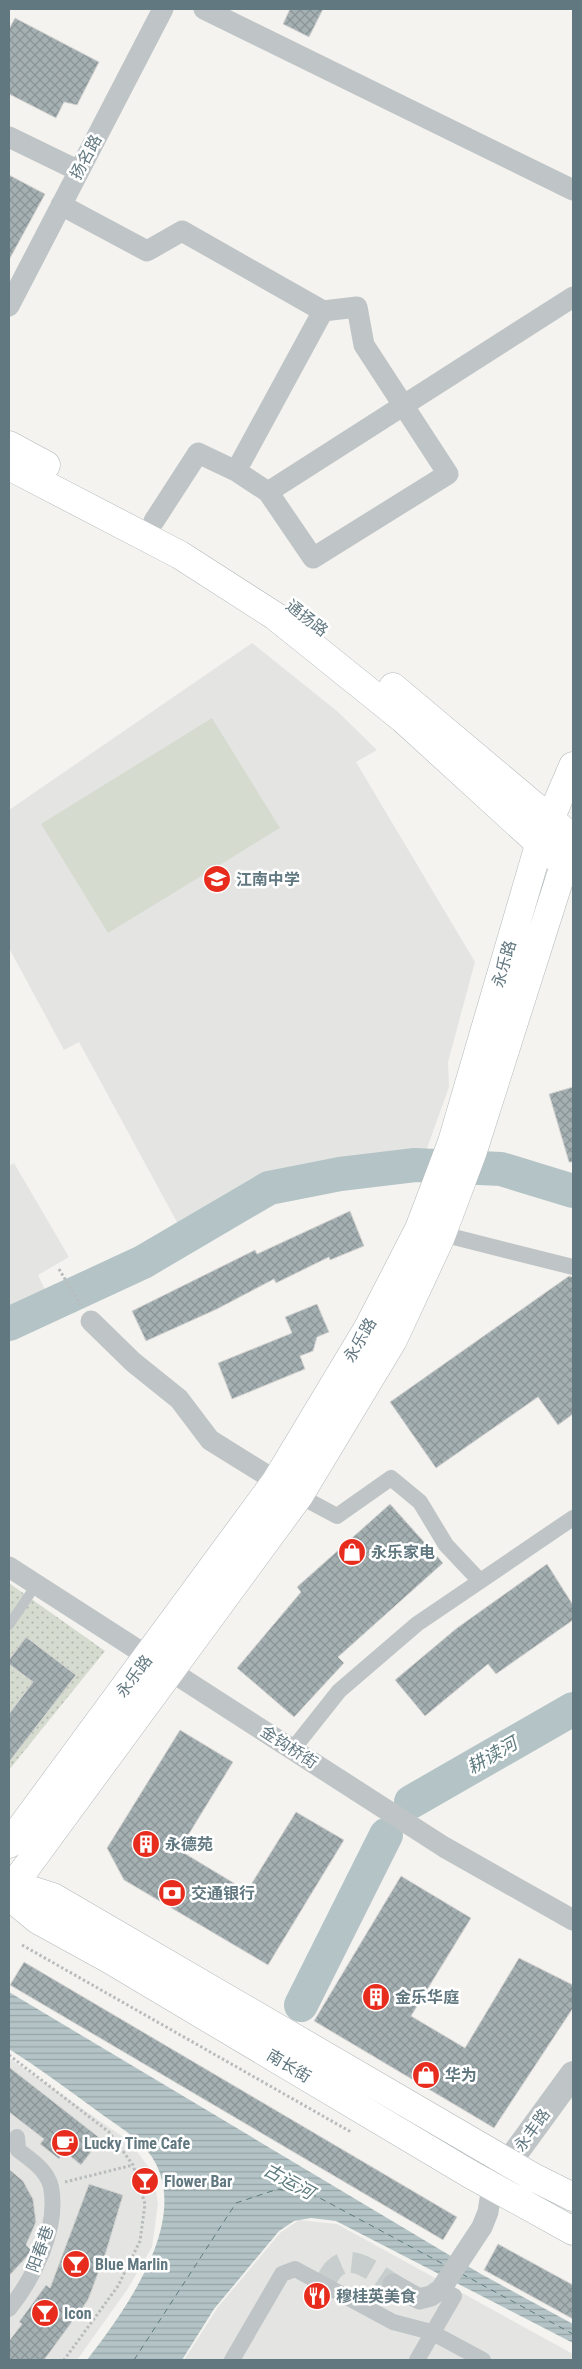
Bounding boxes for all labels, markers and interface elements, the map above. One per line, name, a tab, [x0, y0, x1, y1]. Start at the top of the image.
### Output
street label: 扬名路	[66, 131, 106, 183]
street label: 通扬路	[282, 596, 332, 640]
school or university icon: 江南中学	[202, 864, 232, 894]
place label: 江南中学	[236, 870, 300, 889]
street label: 永乐路	[488, 938, 520, 990]
street label: 永乐路	[340, 1314, 380, 1366]
shop icon: 永乐家电	[337, 1537, 367, 1567]
place label: 永乐家电	[371, 1543, 435, 1562]
street label: 永乐路	[112, 1651, 156, 1701]
street label: 金钩桥街	[257, 1722, 321, 1772]
water label: 耕读河	[463, 1731, 523, 1778]
building icon: 永德苑	[131, 1829, 161, 1859]
place label: 永德苑	[165, 1835, 213, 1854]
bank icon: 交通银行	[157, 1878, 187, 1908]
place label: 交通银行	[191, 1884, 255, 1903]
building icon: 金乐华庭	[361, 1982, 391, 2012]
place label: 金乐华庭	[395, 1988, 459, 2007]
street label: 南长街	[264, 2045, 314, 2087]
shop icon: 华为	[411, 2060, 441, 2090]
place label: 华为	[445, 2066, 477, 2085]
street label: 永丰路	[510, 2105, 554, 2155]
cafe icon: Lucky Time Cafe	[50, 2128, 80, 2158]
place label: Lucky Time Cafe	[84, 2134, 190, 2153]
water label: 古运河	[260, 2159, 320, 2205]
bar icon: Flower Bar	[130, 2166, 160, 2196]
place label: Flower Bar	[164, 2172, 232, 2191]
street label: 阳春巷	[23, 2223, 57, 2275]
bar icon: Blue Marlin	[61, 2249, 91, 2279]
place label: Blue Marlin	[95, 2255, 168, 2274]
restaurant icon: 穆桂英美食	[302, 2281, 332, 2311]
place label: 穆桂英美食	[336, 2287, 417, 2306]
bar icon: Icon	[30, 2298, 60, 2328]
place label: Icon	[64, 2304, 92, 2323]

